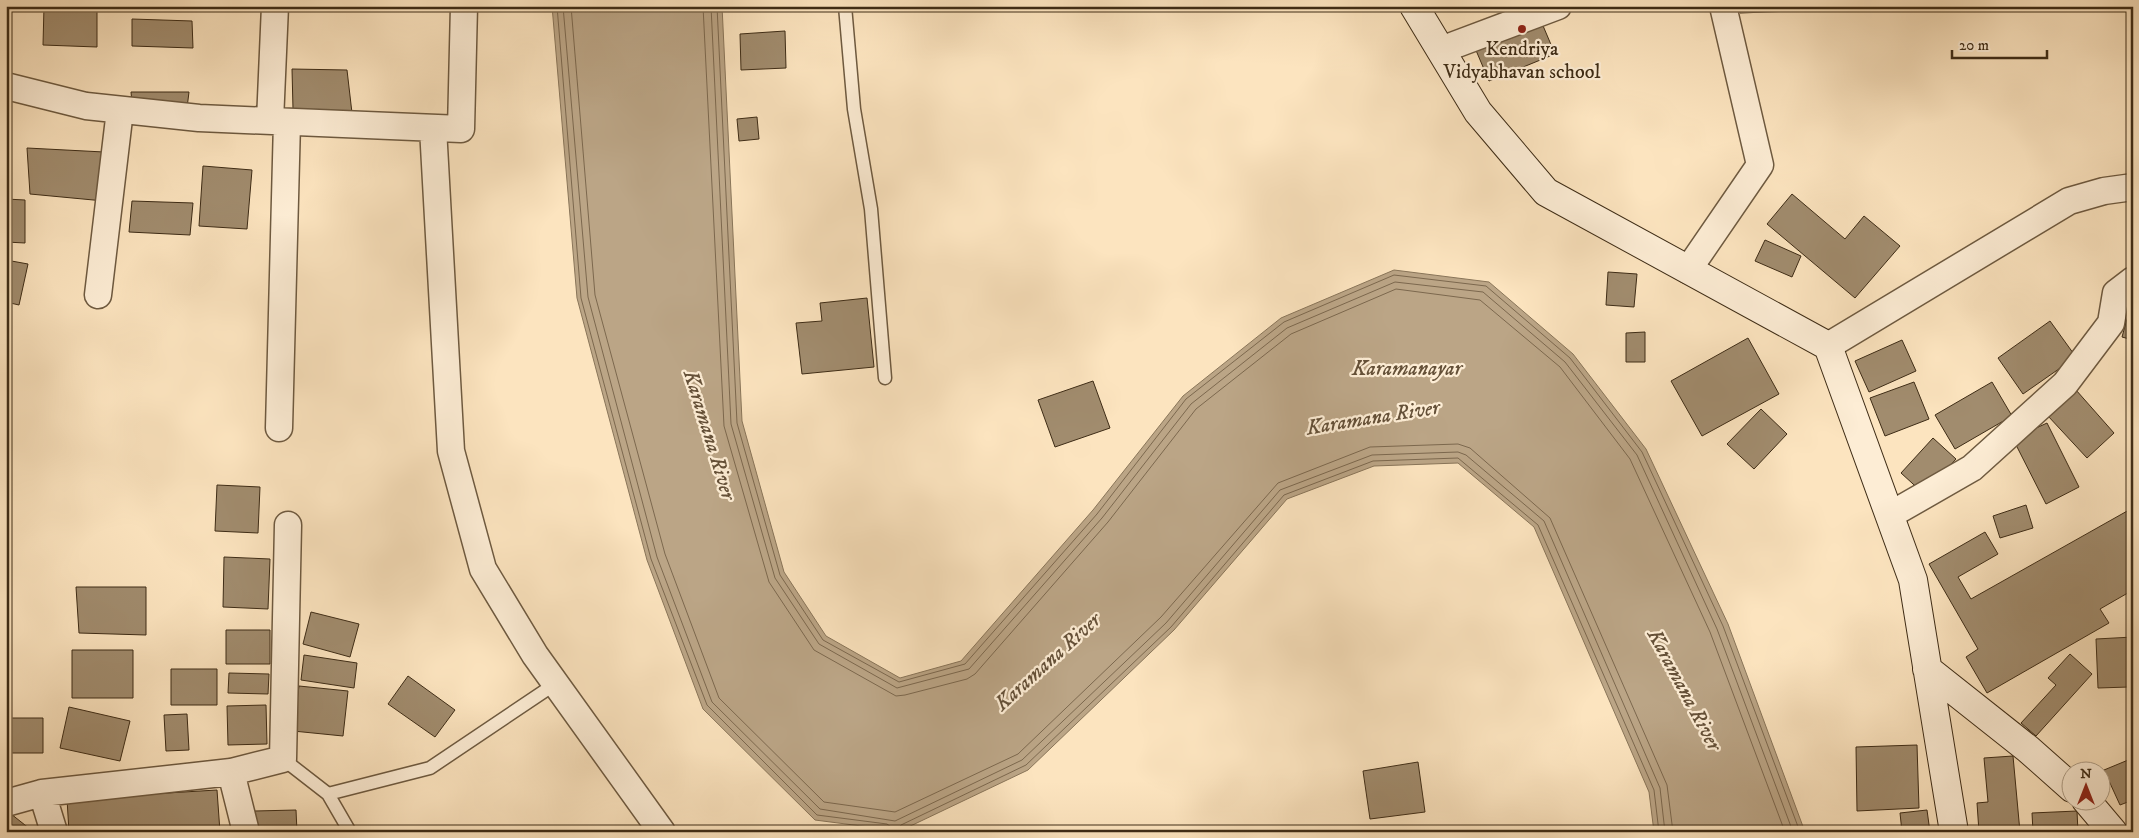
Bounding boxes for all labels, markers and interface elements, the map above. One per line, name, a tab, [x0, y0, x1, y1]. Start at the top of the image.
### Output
marker: Kendriya Vidyabhavan school	[1516, 23, 1528, 35]
scale bar	[1952, 28, 2046, 60]
text: 20 m	[1959, 36, 1989, 55]
place label: Kendriya Vidyabhavan school	[1443, 37, 1600, 85]
water label: Karamanayar	[1351, 356, 1463, 382]
water label: Karamana River	[677, 366, 742, 504]
water label: Karamana River	[1304, 394, 1443, 442]
water label: Karamana River	[989, 606, 1108, 717]
water label: Karamana River	[1641, 624, 1728, 757]
north arrow	[2062, 760, 2112, 810]
text: N	[2080, 765, 2092, 783]

